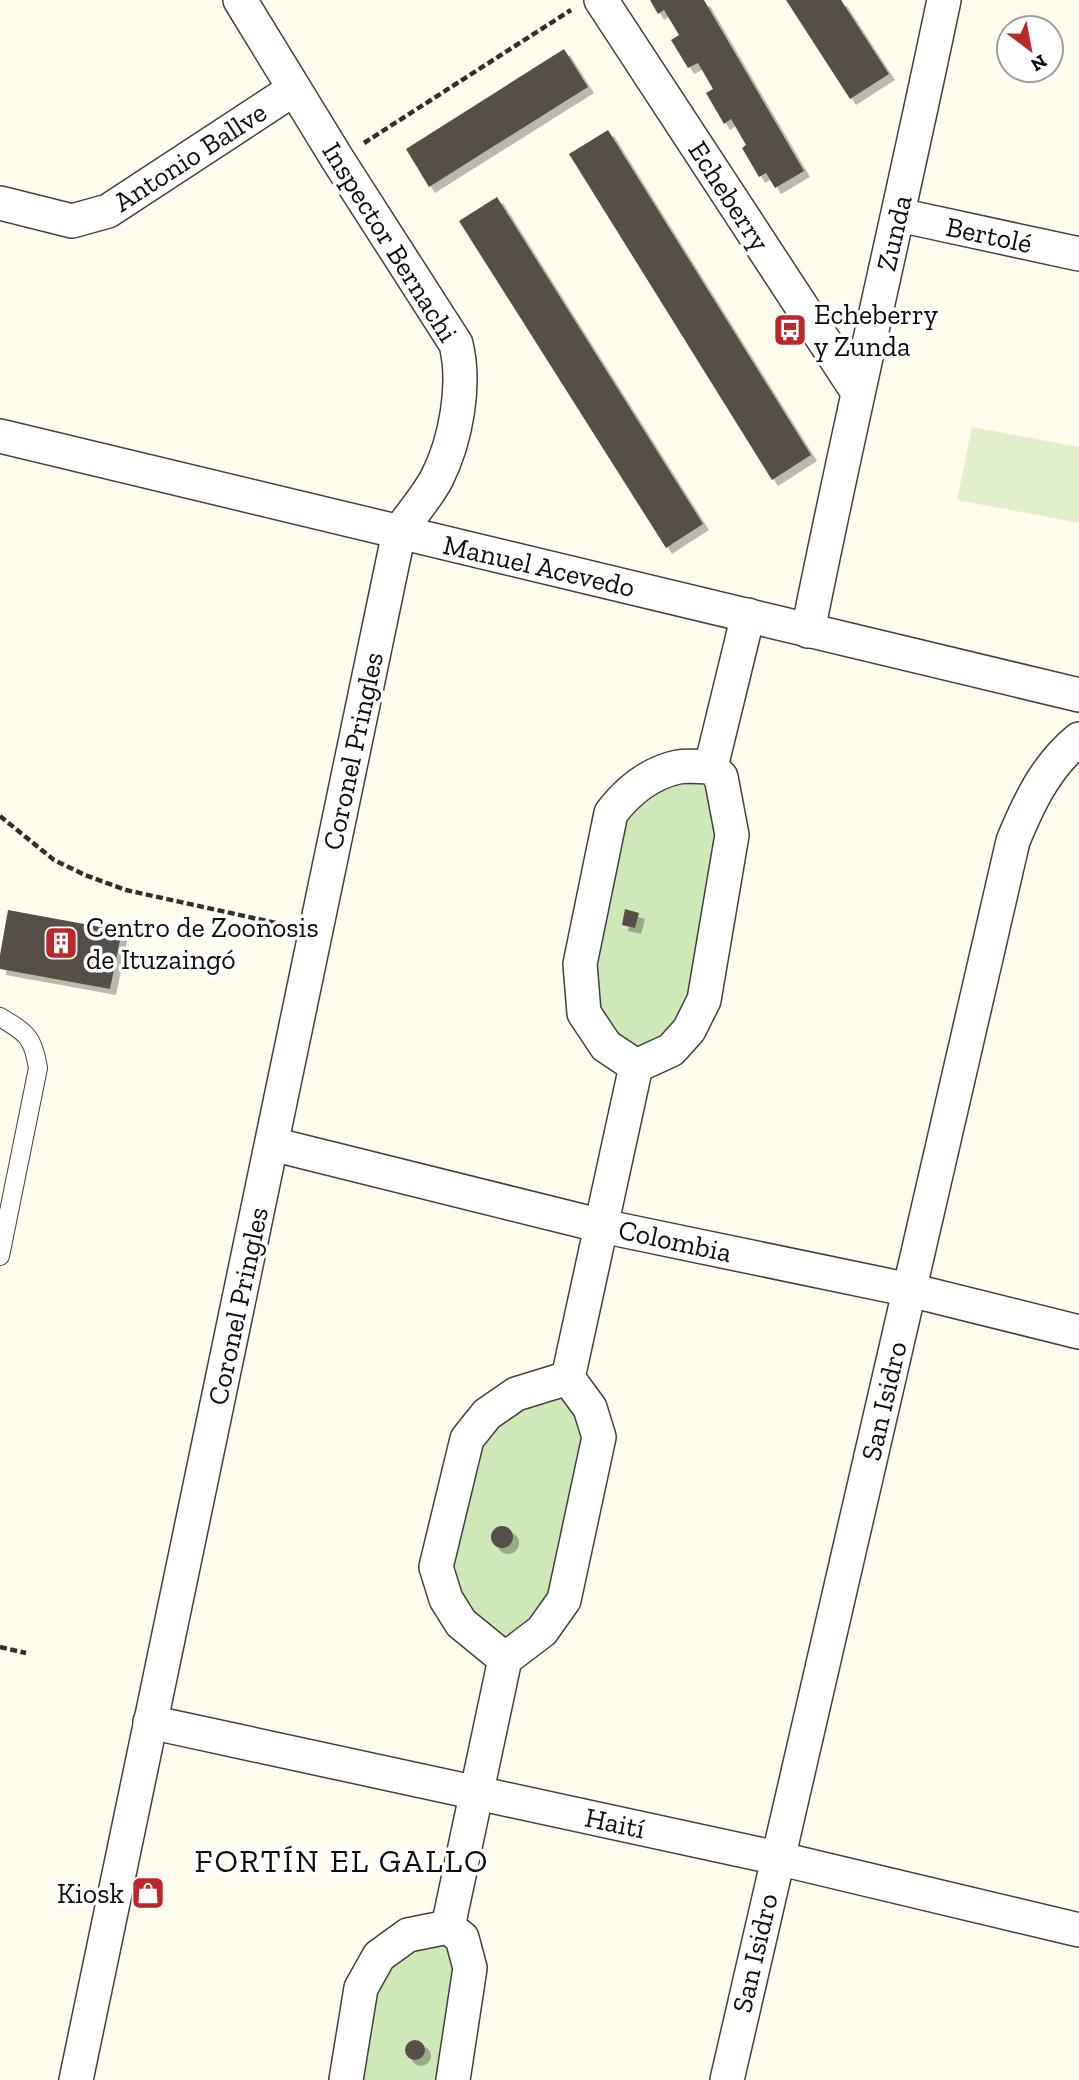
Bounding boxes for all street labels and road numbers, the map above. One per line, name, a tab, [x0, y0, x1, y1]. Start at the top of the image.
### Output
street label: Antonio Ballve	[107, 95, 273, 219]
street label: Echeberry	[681, 135, 777, 258]
street label: Inspector Bernachi	[315, 136, 465, 348]
street label: Zunda	[869, 192, 919, 274]
street label: Bertolé	[943, 210, 1035, 260]
street label: Manuel Acevedo	[440, 528, 638, 604]
street label: Coronel Pringles	[316, 649, 390, 853]
street label: Coronel Pringles	[201, 1204, 275, 1408]
street label: Colombia	[615, 1213, 735, 1269]
street label: San Isidro	[854, 1338, 914, 1464]
street label: Haití	[582, 1801, 648, 1845]
street label: San Isidro	[725, 1890, 785, 2016]

